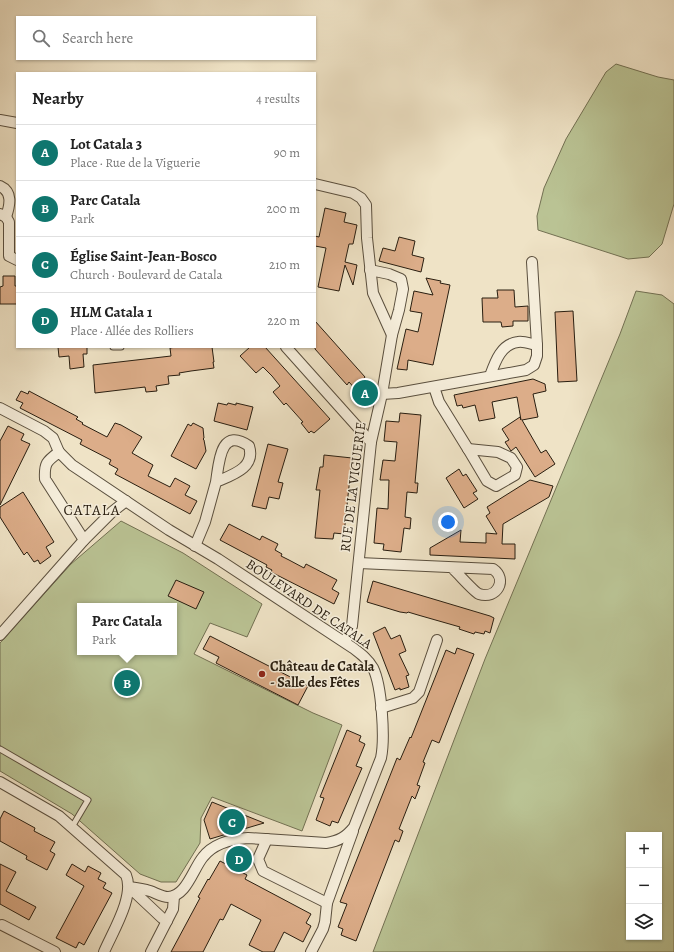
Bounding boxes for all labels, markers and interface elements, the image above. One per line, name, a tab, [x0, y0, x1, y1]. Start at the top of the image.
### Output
search box	[16, 16, 316, 60]
icon: search	[30, 27, 52, 49]
text: Search here	[62, 28, 133, 48]
text: Nearby	[32, 87, 83, 110]
text: 4 results	[256, 90, 300, 107]
text: Lot Catala 3	[70, 134, 142, 154]
text: A	[41, 144, 49, 161]
text: 90 m	[274, 144, 300, 161]
text: Place · Rue de la Viguerie	[70, 154, 200, 171]
text: Parc Catala	[70, 190, 141, 210]
text: B	[41, 200, 49, 217]
text: 200 m	[267, 200, 300, 217]
text: Park	[70, 210, 94, 227]
text: Église Saint-Jean-Bosco	[70, 246, 217, 266]
text: C	[41, 256, 49, 273]
text: 210 m	[269, 256, 300, 273]
text: Church · Boulevard de Catala	[70, 266, 222, 283]
text: HLM Catala 1	[70, 302, 152, 322]
text: D	[40, 312, 50, 329]
text: 220 m	[267, 312, 300, 329]
text: Place · Allée des Rolliers	[70, 322, 194, 339]
pin: A	[352, 378, 378, 408]
street label: RUE DE LA VIGUERIE	[336, 421, 370, 553]
district label: CATALA	[63, 500, 121, 520]
your location	[438, 512, 458, 532]
street label: BOULEVARD DE CATALA	[242, 555, 377, 654]
popup	[77, 603, 177, 655]
text: Parc Catala	[92, 611, 162, 631]
text: Park	[92, 631, 116, 648]
place label: Château de Catala - Salle des Fêtes	[270, 657, 375, 692]
pin: B	[114, 668, 140, 698]
marker: Château de Catala - Salle des Fêtes	[257, 669, 267, 679]
pin: C	[219, 807, 245, 837]
map controls	[626, 832, 662, 940]
button: +	[626, 832, 662, 868]
pin: D	[226, 844, 252, 874]
button: −	[626, 868, 662, 904]
button: layers	[626, 904, 662, 940]

